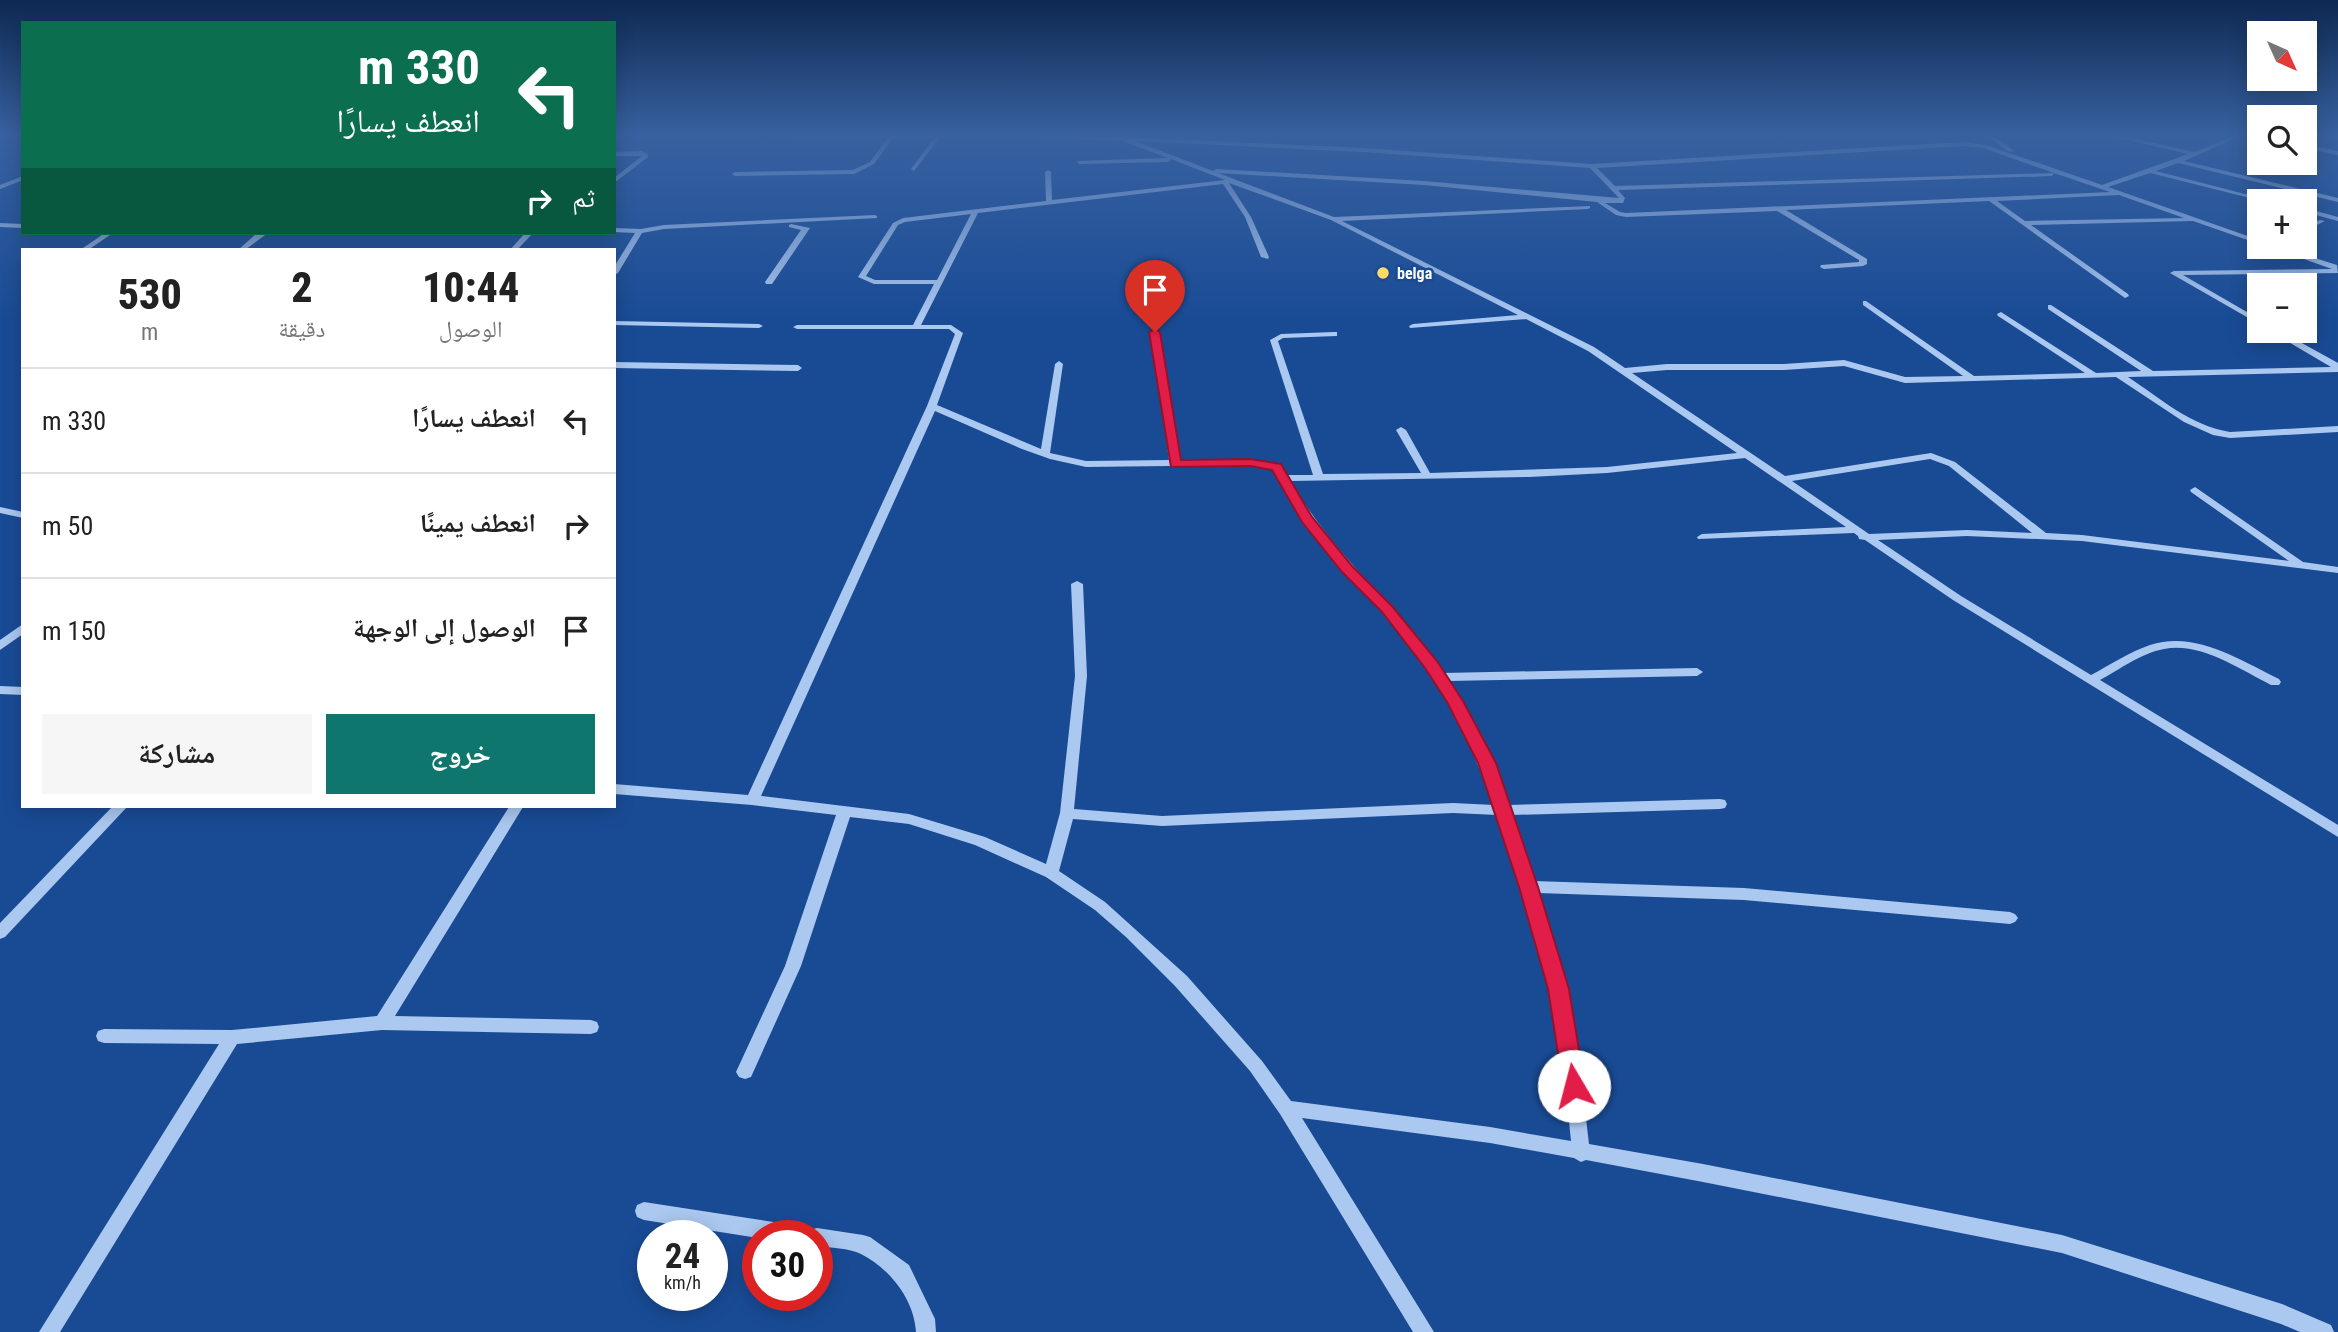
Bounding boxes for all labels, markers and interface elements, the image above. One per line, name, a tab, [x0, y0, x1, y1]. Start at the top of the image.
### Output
north arrow	[2247, 21, 2317, 91]
map controls	[2247, 21, 2317, 343]
text: 330 m	[358, 39, 480, 96]
icon: left	[504, 49, 595, 140]
text: انعطف يسارًا	[336, 102, 480, 140]
button: search	[2247, 105, 2317, 175]
icon: right	[520, 182, 558, 220]
text: ثم	[572, 183, 595, 213]
button: +	[2247, 189, 2317, 259]
pin	[1125, 260, 1185, 332]
text: 2	[291, 263, 313, 312]
text: 10:44	[422, 263, 519, 312]
place label: belga	[1397, 264, 1433, 283]
marker: belga	[1375, 265, 1391, 281]
text: 530	[118, 270, 182, 319]
icon: arrive	[1136, 271, 1174, 309]
button: −	[2247, 273, 2317, 343]
text: دقيقة	[279, 316, 325, 343]
text: الوصول	[439, 316, 502, 343]
text: m	[141, 319, 158, 346]
icon: left	[557, 402, 595, 440]
text: انعطف يسارًا	[412, 403, 536, 433]
text: 330 m	[42, 406, 106, 436]
icon: right	[557, 507, 595, 545]
text: انعطف يمينًا	[420, 508, 536, 538]
text: 50 m	[42, 511, 93, 541]
icon: arrive	[557, 612, 595, 650]
text: الوصول إلى الوجهة	[353, 613, 536, 643]
text: 150 m	[42, 616, 106, 646]
button: مشاركة	[42, 714, 312, 794]
button: خروج	[326, 714, 595, 794]
position arrow	[1537, 1049, 1611, 1123]
speed limit sign: 30	[742, 1220, 833, 1311]
text: 24	[665, 1236, 700, 1277]
text: km/h	[664, 1272, 701, 1293]

